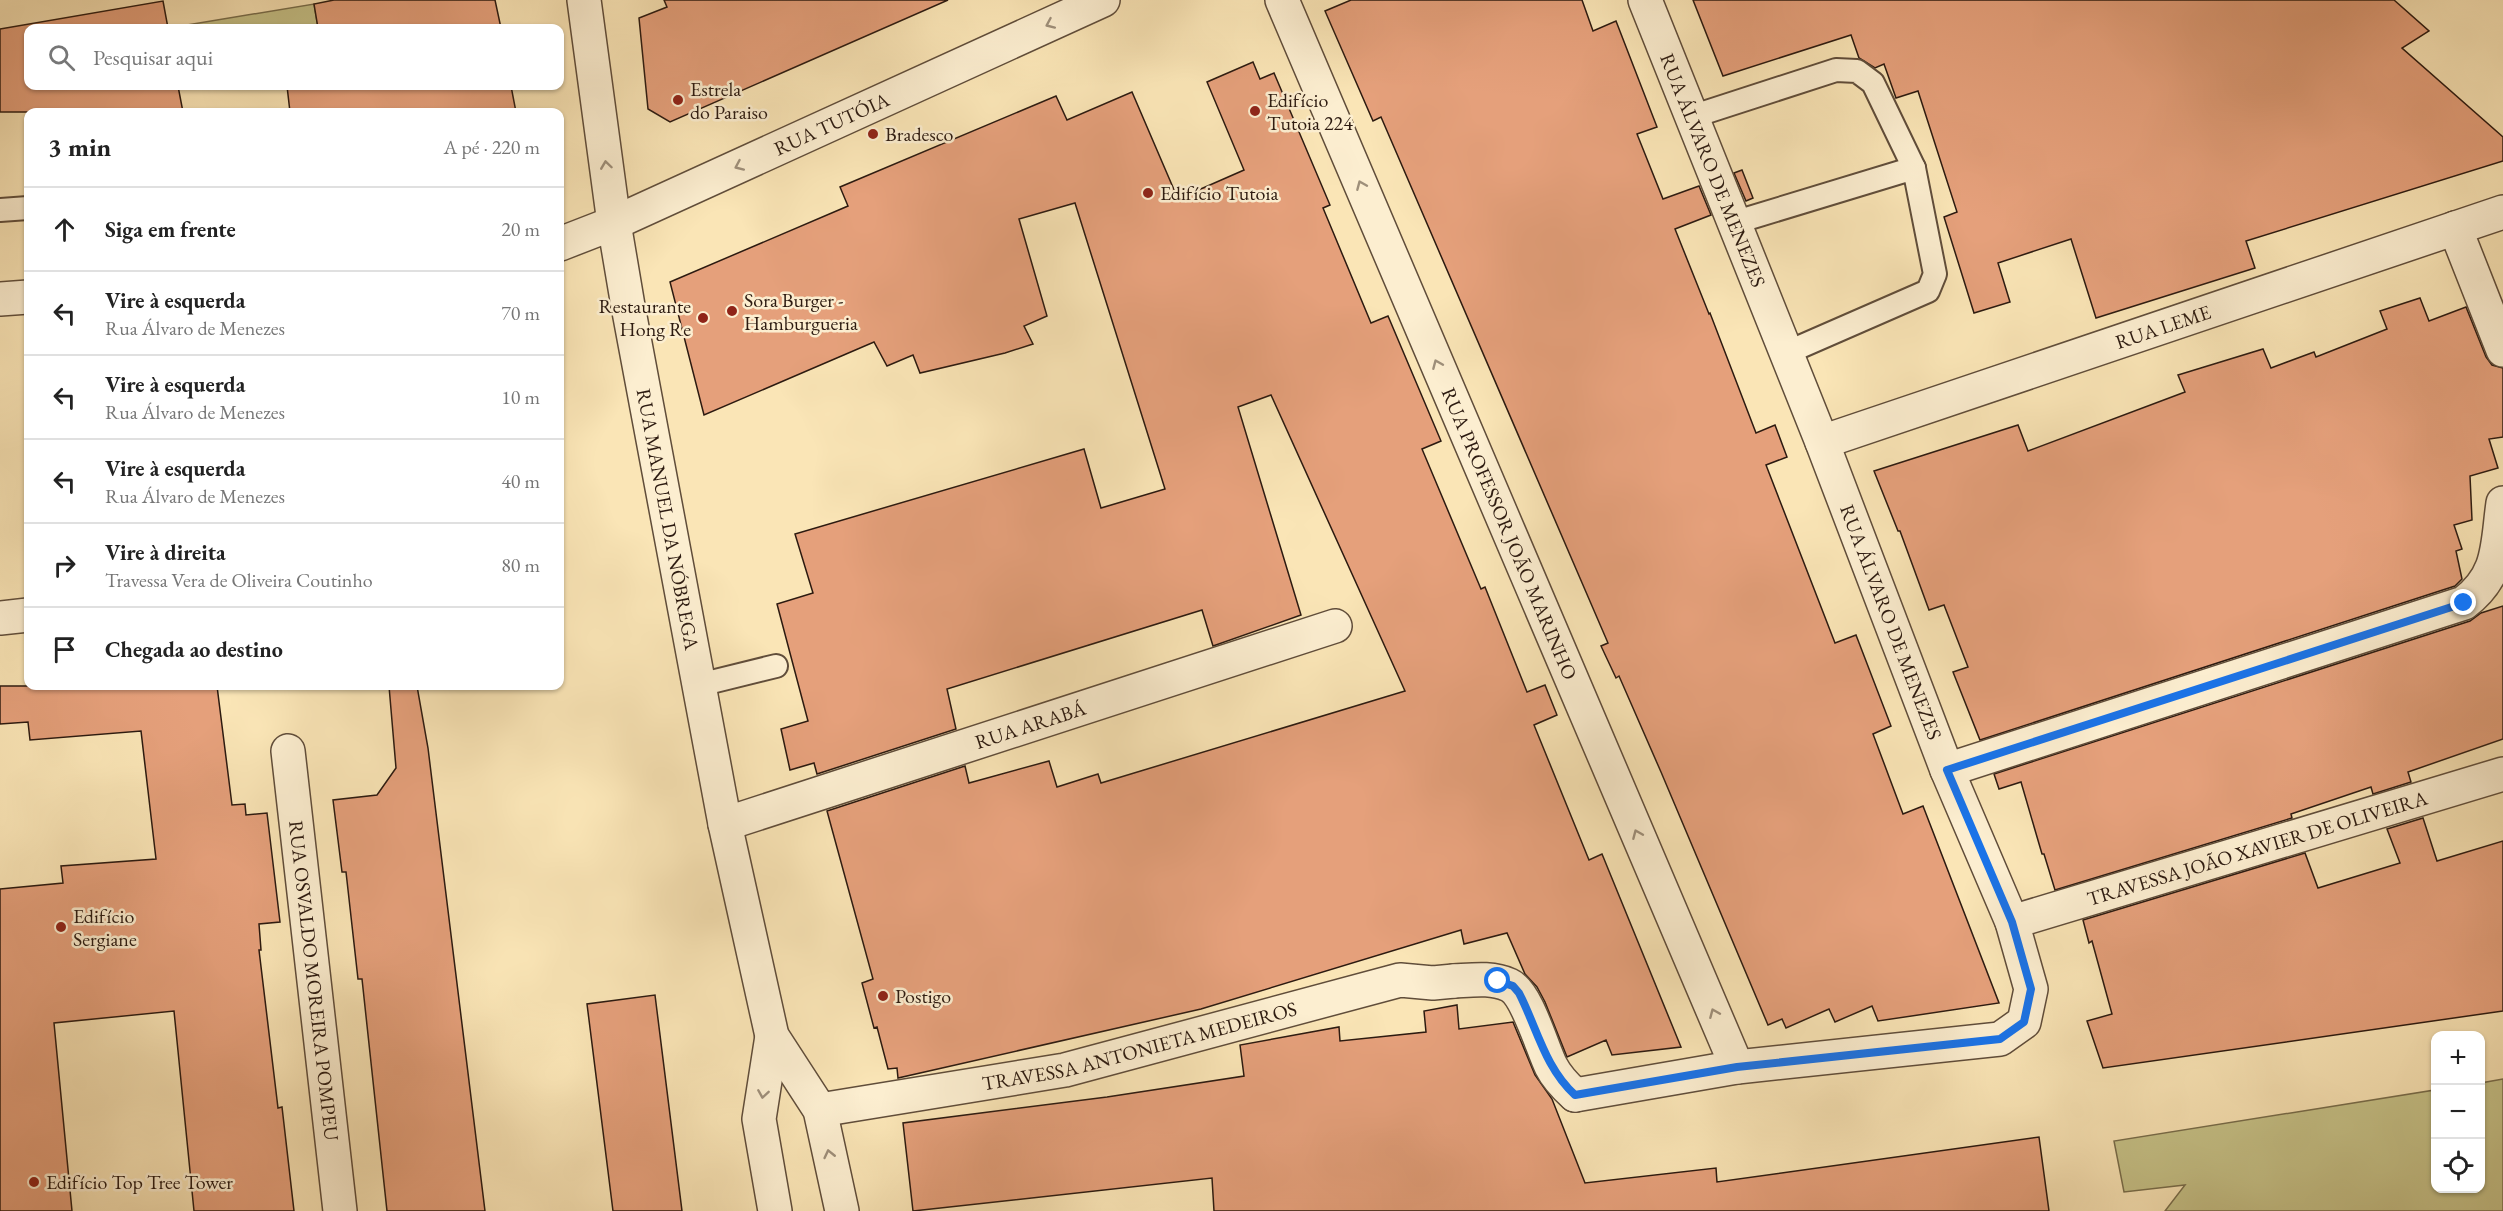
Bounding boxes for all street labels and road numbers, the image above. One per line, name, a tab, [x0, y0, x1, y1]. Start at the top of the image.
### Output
street label: RUA ÁLVARO DE MENEZES	[1654, 49, 1772, 291]
street label: RUA TUTÓIA	[770, 86, 893, 161]
street label: RUA LEME	[2112, 299, 2214, 355]
street label: RUA PROFESSOR JOÃO MARINHO	[1436, 383, 1583, 684]
street label: RUA MANUEL DA NÓBREGA	[631, 386, 705, 652]
street label: RUA ÁLVARO DE MENEZES	[1834, 501, 1948, 743]
street label: RUA ARABÁ	[972, 695, 1089, 755]
street label: TRAVESSA JOÃO XAVIER DE OLIVEIRA	[2084, 784, 2431, 912]
street label: RUA OSVALDO MOREIRA POMPEU	[283, 819, 345, 1142]
street label: TRAVESSA ANTONIETA MEDEIROS	[980, 995, 1300, 1096]

